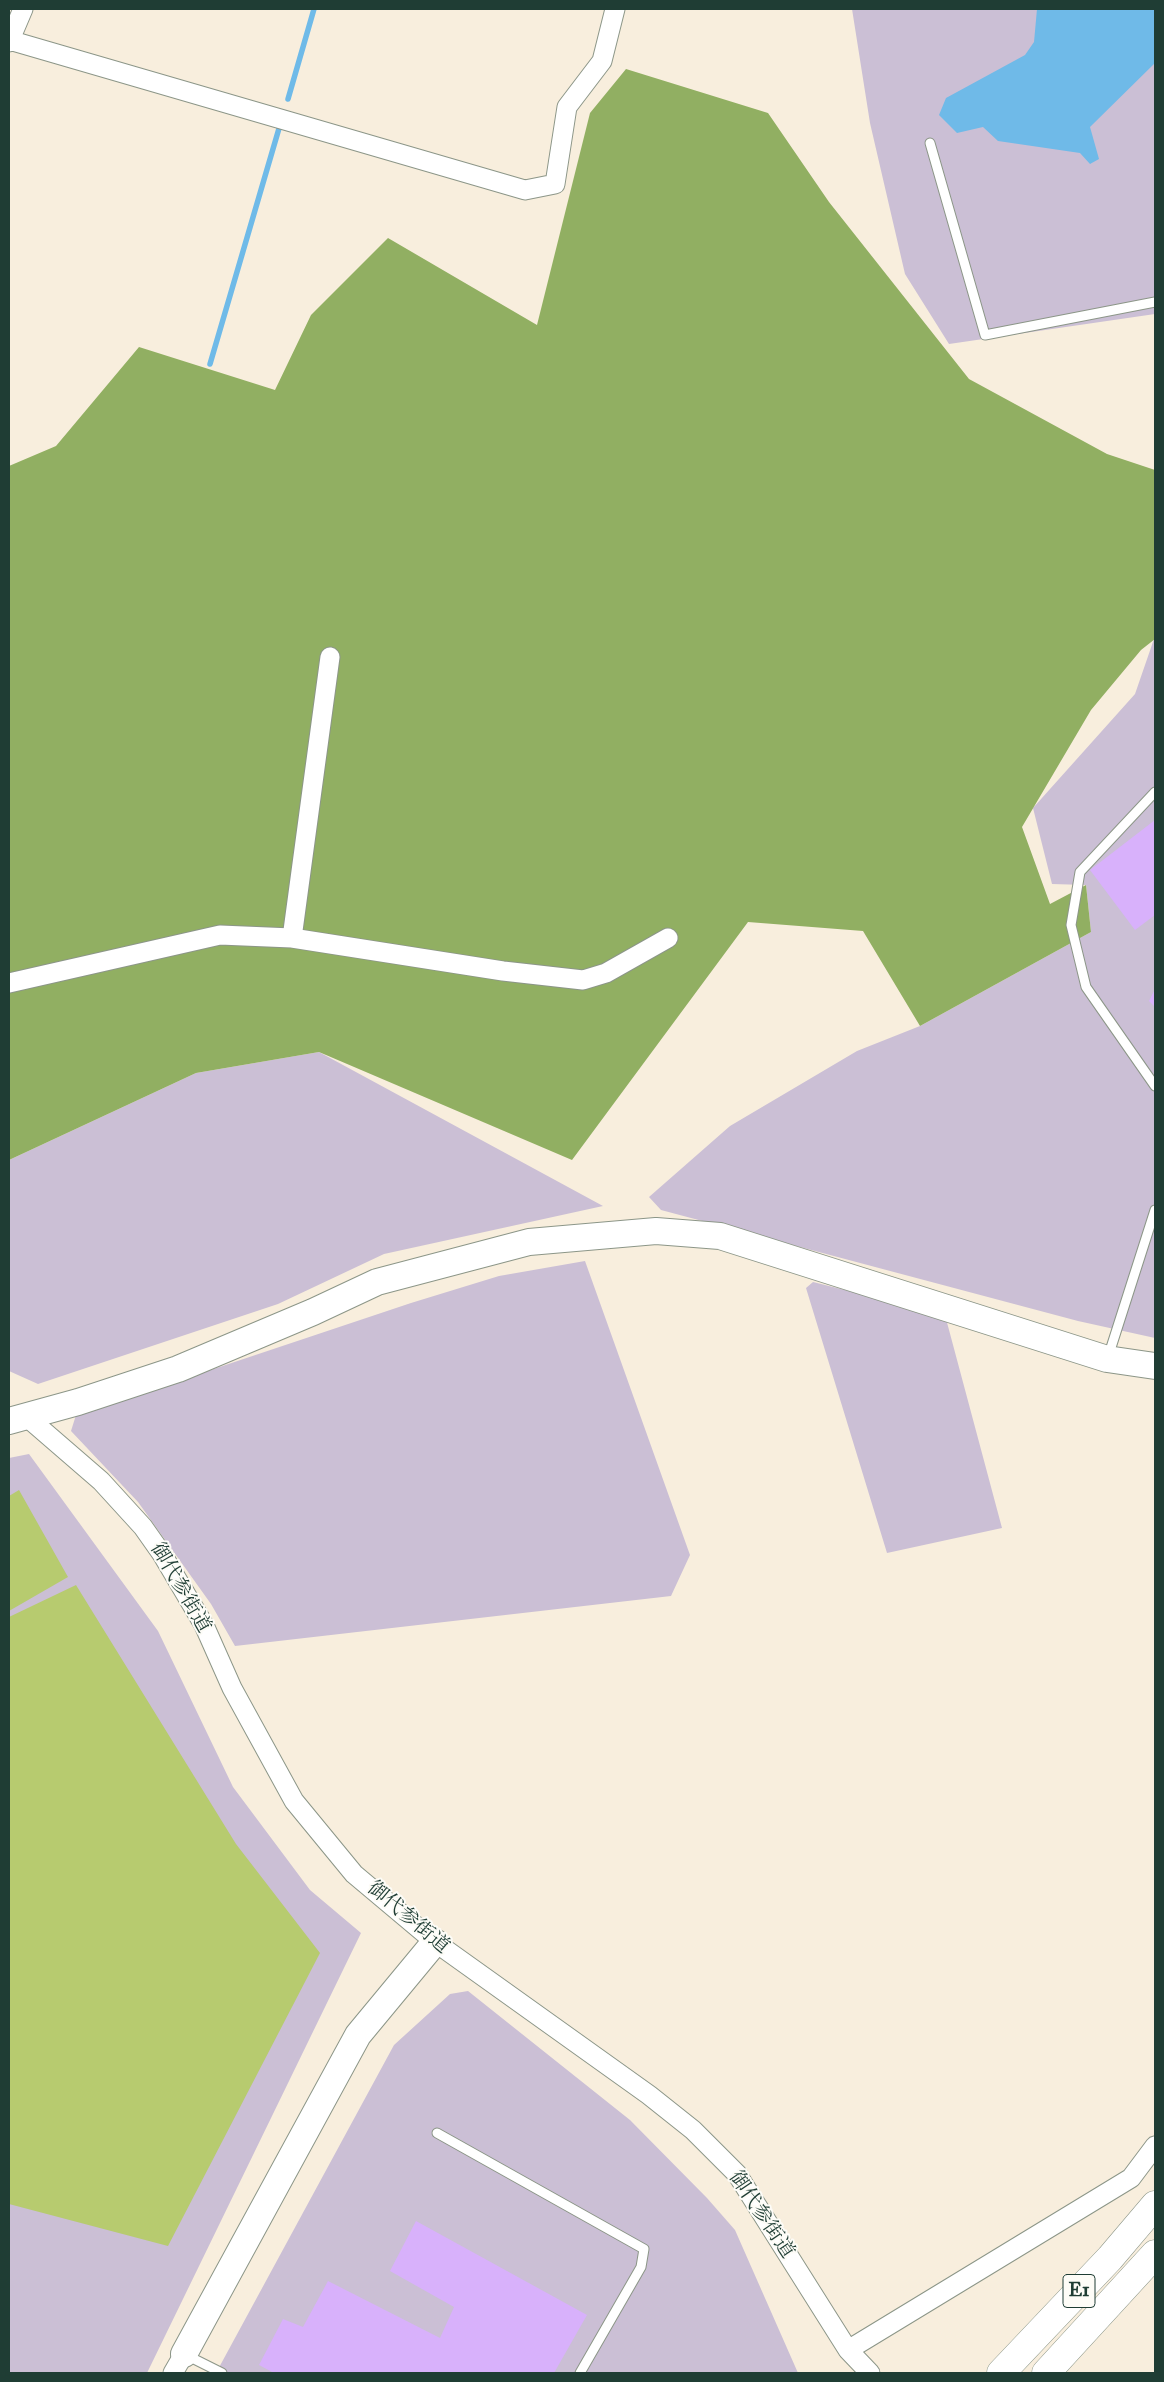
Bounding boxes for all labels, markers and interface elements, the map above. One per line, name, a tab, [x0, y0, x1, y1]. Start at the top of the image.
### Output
street label: 御代参街道	[145, 1539, 215, 1637]
street label: 御代参街道	[362, 1877, 454, 1959]
street label: 御代参街道	[723, 2167, 799, 2263]
road number: E1	[1063, 2274, 1095, 2308]

